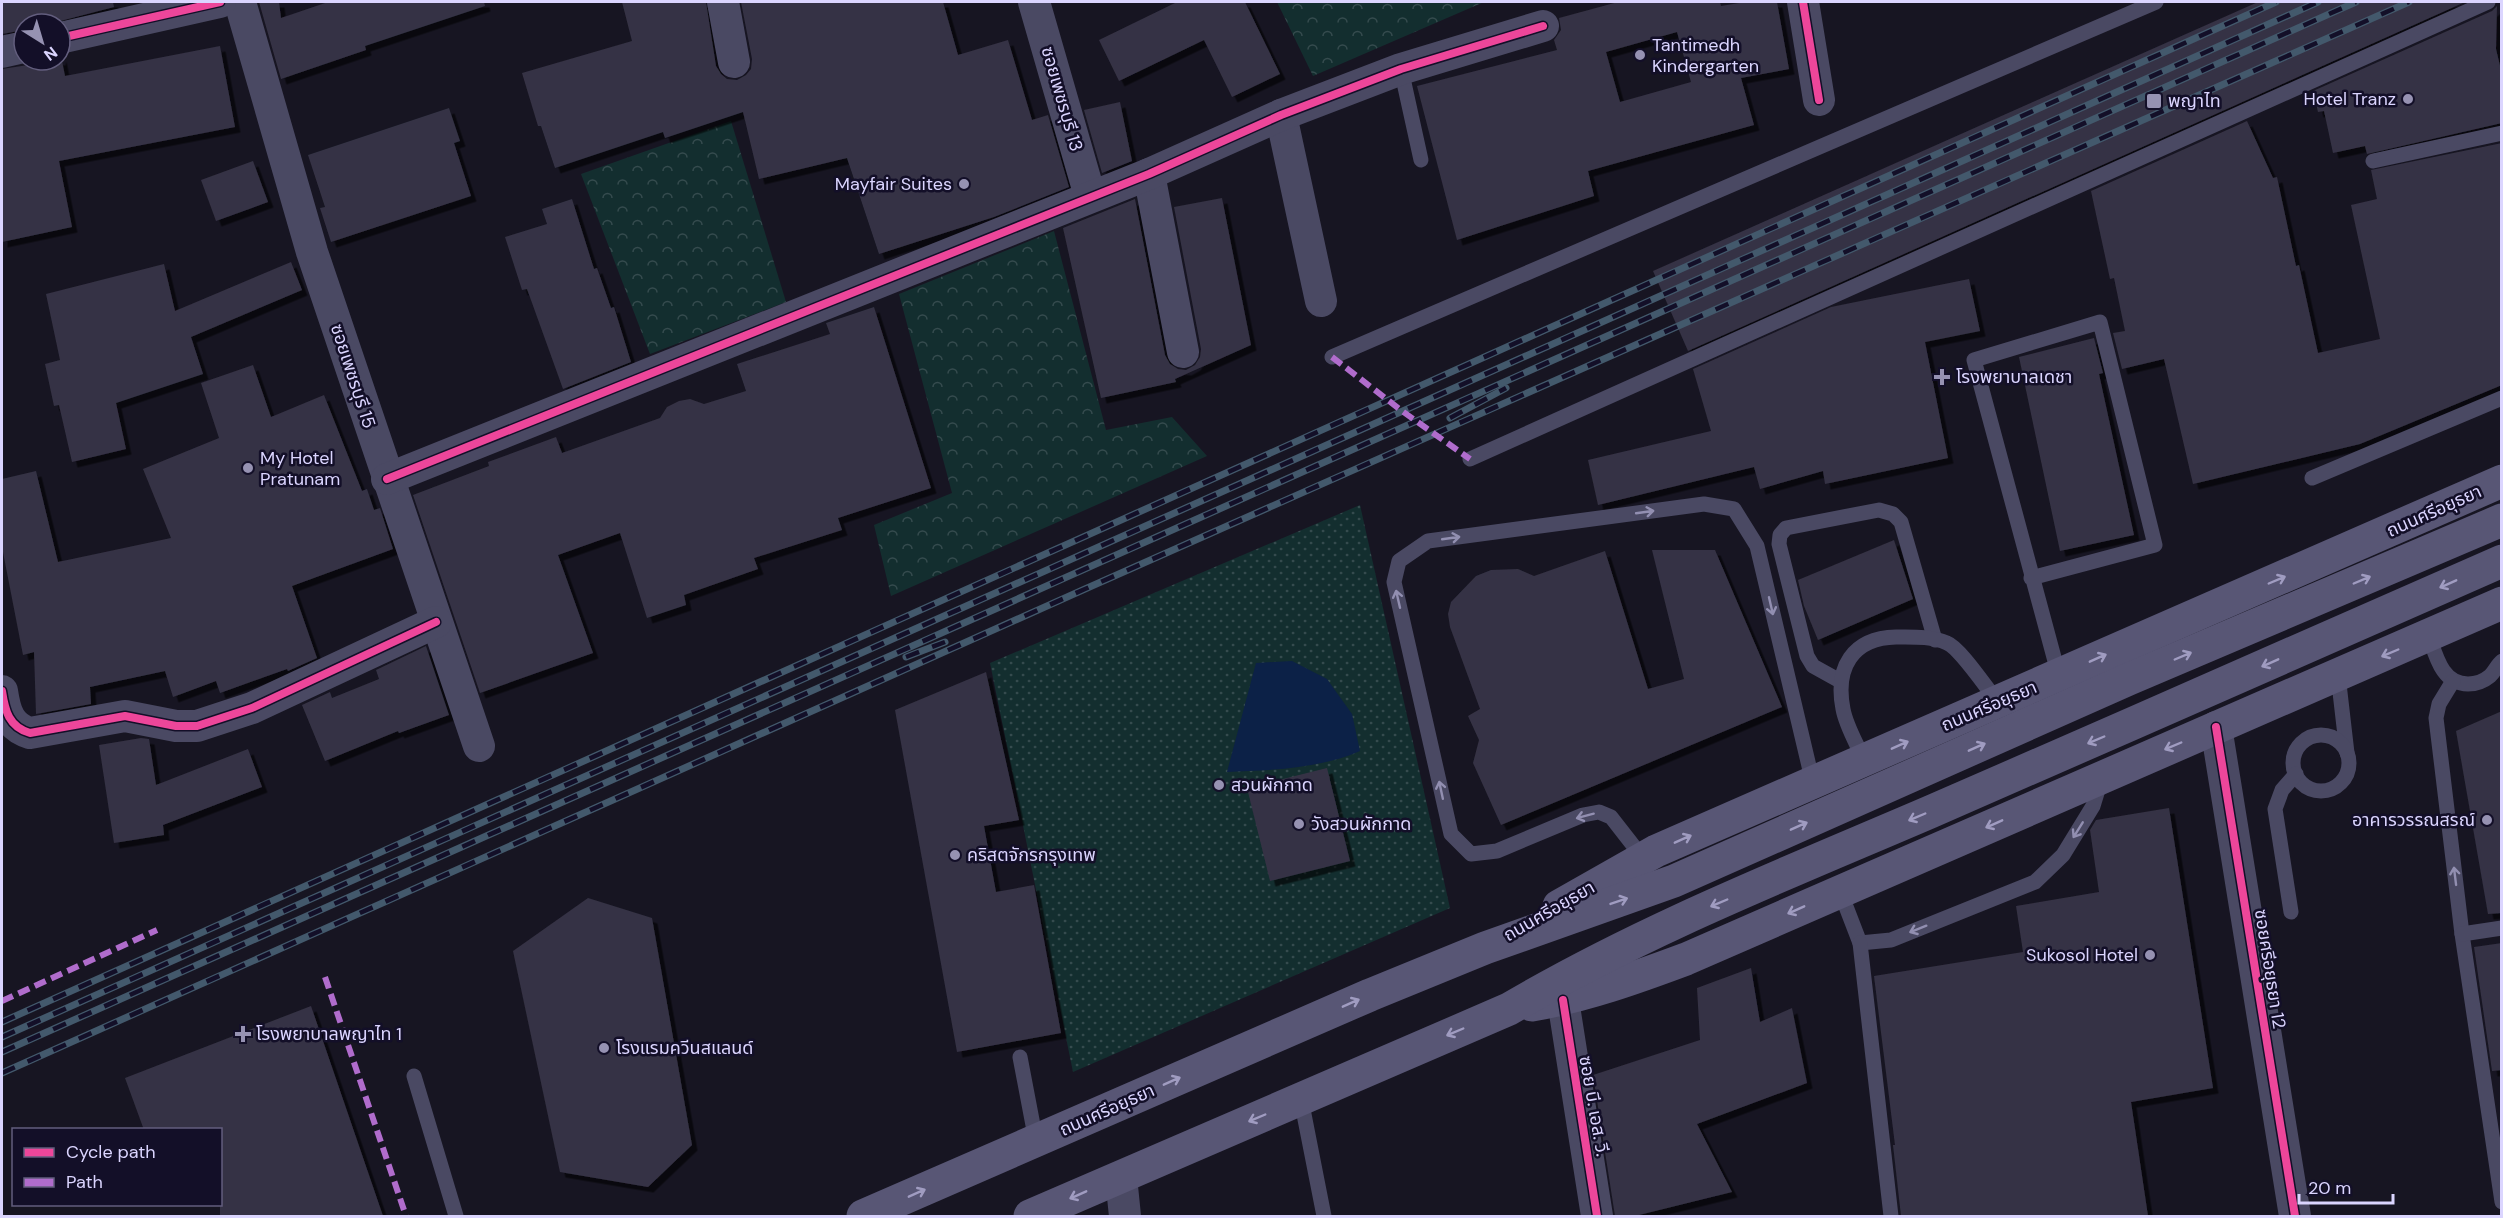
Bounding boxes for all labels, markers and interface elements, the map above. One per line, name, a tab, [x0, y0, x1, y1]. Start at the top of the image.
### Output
north arrow	[12, 12, 72, 72]
place label: Tantimedh Kindergarten	[1652, 33, 1759, 78]
text: N	[40, 42, 62, 65]
street label: ซอยเพชรบุรี 13	[1036, 44, 1088, 154]
marker: Tantimedh Kindergarten	[1633, 48, 1647, 62]
place label: Hotel Tranz	[2303, 87, 2396, 111]
place label: พญาไท	[2168, 89, 2221, 113]
marker: พญาไท	[2145, 92, 2163, 110]
marker: Hotel Tranz	[2401, 92, 2415, 106]
place label: Mayfair Suites	[835, 172, 952, 196]
marker: Mayfair Suites	[957, 177, 971, 191]
street label: ซอยเพชรบุรี 15	[325, 321, 381, 431]
place label: โรงพยาบาลเดชา	[1956, 365, 2072, 389]
marker: โรงพยาบาลเดชา	[1933, 368, 1951, 386]
place label: My Hotel Pratunam	[260, 446, 340, 491]
marker: My Hotel Pratunam	[241, 461, 255, 475]
street label: ถนนศรีอยุธยา	[2383, 479, 2485, 543]
one-way arrow	[1634, 506, 1654, 517]
one-way arrow	[1441, 532, 1461, 543]
one-way arrow	[2353, 573, 2371, 584]
one-way arrow	[2267, 574, 2286, 585]
one-way arrow	[2439, 580, 2457, 591]
one-way arrow	[1392, 590, 1404, 609]
one-way arrow	[1766, 596, 1778, 615]
one-way arrow	[2382, 648, 2400, 659]
one-way arrow	[2173, 650, 2191, 661]
one-way arrow	[2089, 652, 2107, 663]
one-way arrow	[2261, 658, 2279, 670]
street label: ถนนศรีอยุธยา	[1937, 675, 2041, 737]
one-way arrow	[2087, 735, 2105, 746]
one-way arrow	[1891, 738, 1909, 750]
one-way arrow	[1968, 740, 1986, 751]
one-way arrow	[2164, 741, 2182, 752]
place label: สวนผักกาด	[1231, 773, 1313, 797]
marker: สวนผักกาด	[1212, 778, 1226, 792]
one-way arrow	[1435, 780, 1446, 800]
place label: อาคารวรรณสรณ์	[2352, 808, 2475, 832]
one-way arrow	[1576, 811, 1595, 822]
place label: วังสวนผักกาด	[1311, 812, 1411, 836]
one-way arrow	[1908, 812, 1926, 824]
marker: อาคารวรรณสรณ์	[2480, 813, 2494, 827]
marker: วังสวนผักกาด	[1292, 817, 1306, 831]
one-way arrow	[1985, 819, 2003, 830]
one-way arrow	[1789, 820, 1807, 831]
one-way arrow	[2072, 821, 2084, 838]
one-way arrow	[1673, 833, 1692, 844]
place label: คริสตจักรกรุงเทพ	[967, 843, 1096, 867]
marker: คริสตจักรกรุงเทพ	[948, 848, 962, 862]
one-way arrow	[2449, 867, 2460, 886]
street label: ถนนศรีอยุธยา	[1499, 875, 1599, 947]
one-way arrow	[1609, 894, 1628, 905]
one-way arrow	[1710, 898, 1728, 909]
one-way arrow	[1787, 905, 1805, 917]
street label: ซอยศรีอยุธยา 12	[2249, 908, 2291, 1030]
one-way arrow	[1909, 924, 1927, 935]
place label: Sukosol Hotel	[2026, 943, 2138, 967]
marker: Sukosol Hotel	[2143, 948, 2157, 962]
one-way arrow	[1341, 997, 1360, 1008]
place label: โรงพยาบาลพญาไท 1	[256, 1022, 402, 1046]
marker: โรงพยาบาลพญาไท 1	[234, 1025, 252, 1043]
one-way arrow	[1447, 1027, 1465, 1038]
place label: โรงแรมควีนสแลนด์	[616, 1036, 753, 1060]
marker: โรงแรมควีนสแลนด์	[597, 1041, 611, 1055]
street label: ซอย บี. เอส. วี.	[1573, 1054, 1615, 1158]
one-way arrow	[1163, 1075, 1181, 1086]
street label: ถนนศรีอยุธยา	[1056, 1078, 1158, 1142]
one-way arrow	[1249, 1113, 1267, 1124]
legend	[12, 1128, 222, 1206]
text: Cycle path	[66, 1140, 156, 1164]
scale bar	[2299, 1167, 2394, 1205]
text: Path	[66, 1170, 103, 1194]
text: 20 m	[2308, 1176, 2351, 1200]
one-way arrow	[907, 1187, 926, 1198]
one-way arrow	[1070, 1190, 1088, 1201]

